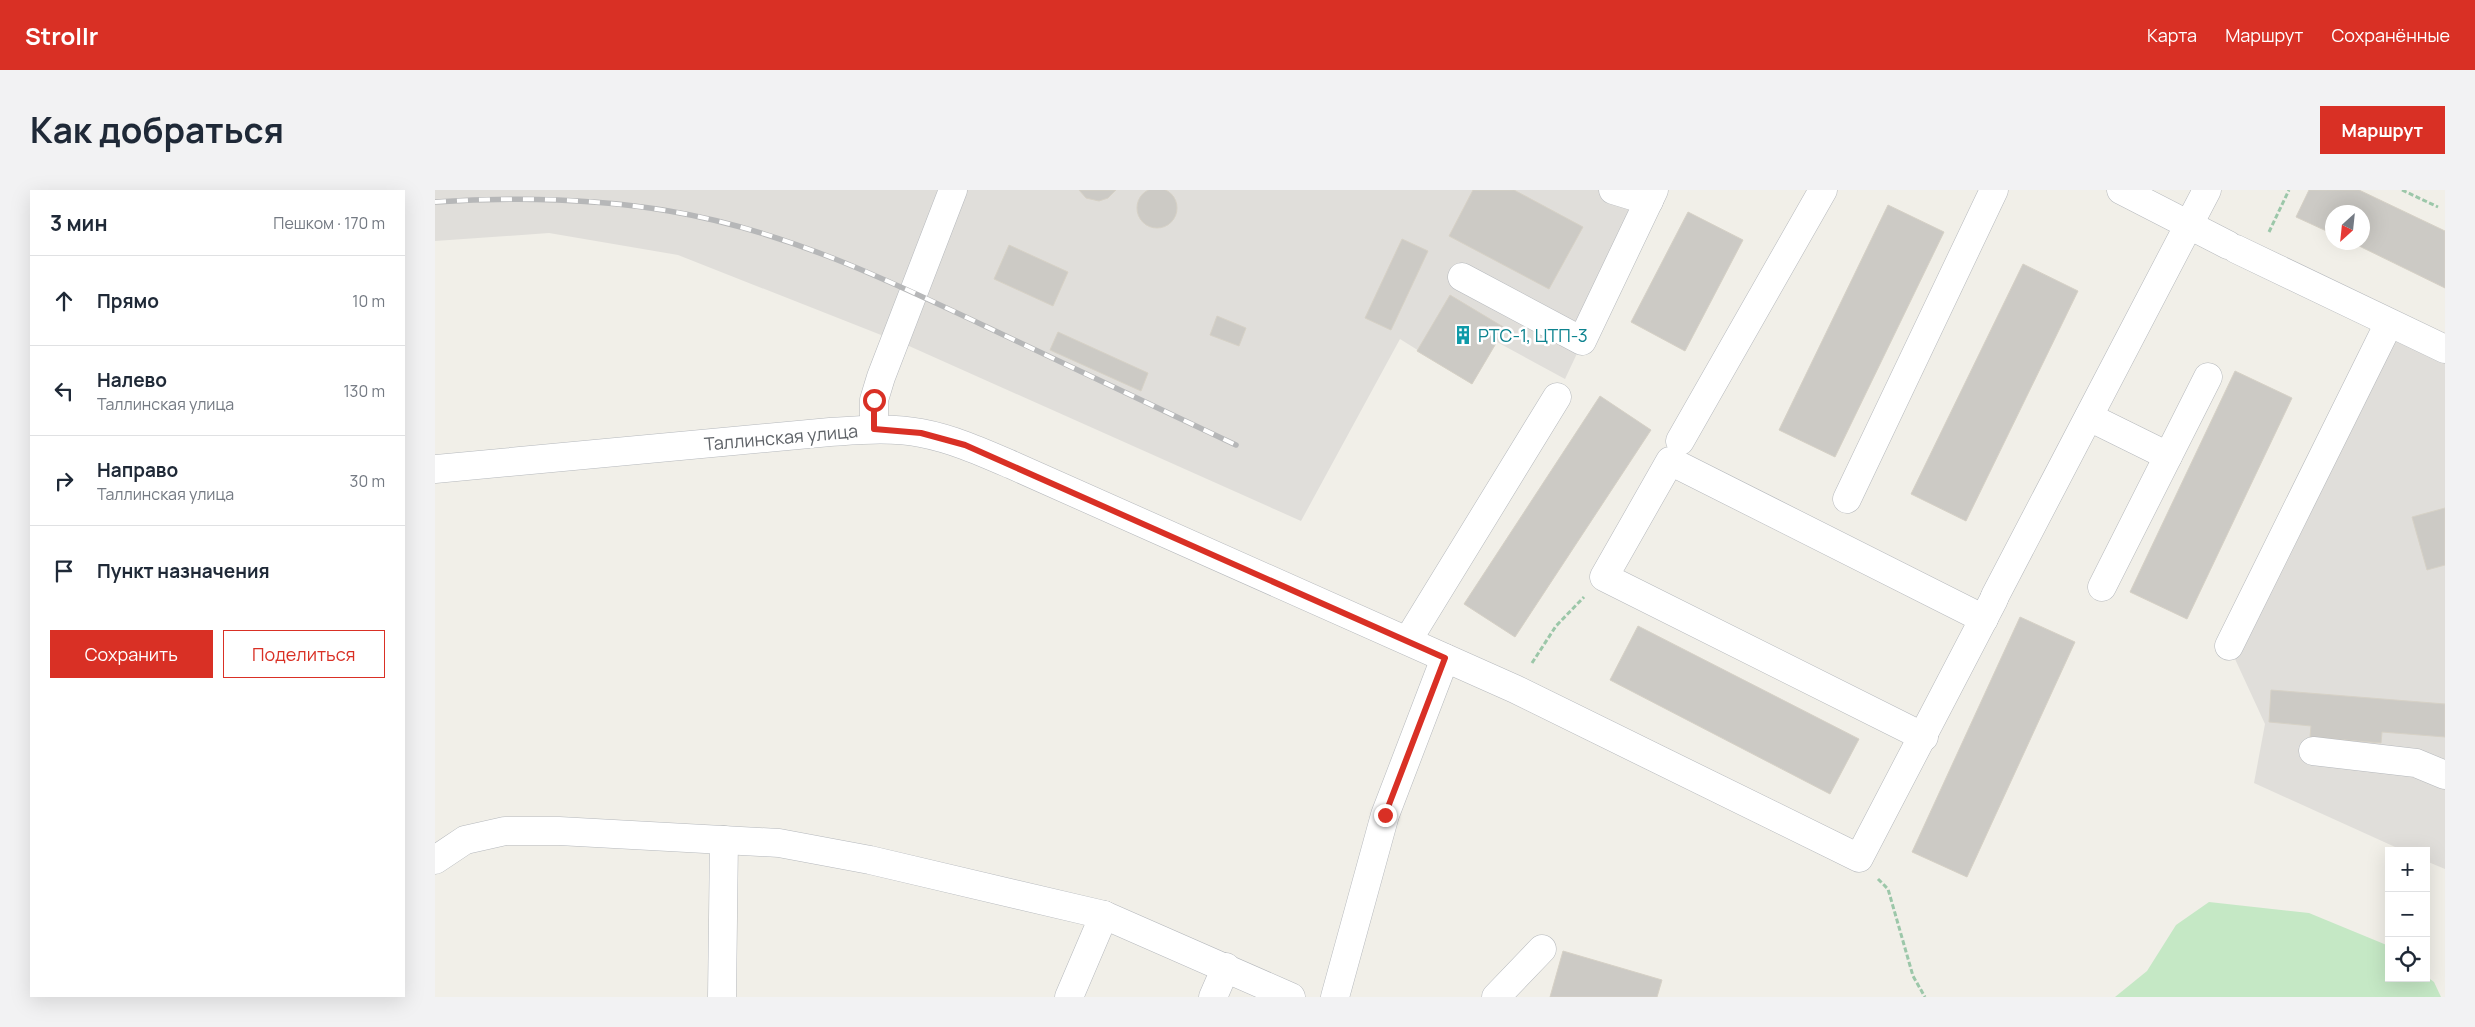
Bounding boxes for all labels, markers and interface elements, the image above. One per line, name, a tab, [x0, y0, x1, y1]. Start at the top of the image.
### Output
text: Strollr	[25, 19, 98, 52]
text: Карта	[2147, 23, 2197, 47]
text: Маршрут	[2225, 23, 2303, 47]
text: Сохранённые	[2331, 23, 2450, 47]
text: Как добраться	[30, 106, 284, 154]
button: Маршрут	[2320, 106, 2445, 154]
north arrow	[2325, 205, 2370, 250]
text: 3 мин	[50, 209, 107, 237]
text: Пешком · 170 m	[273, 212, 385, 234]
icon: ahead	[50, 287, 78, 315]
text: Прямо	[97, 288, 159, 314]
text: 10 m	[352, 290, 385, 312]
place label: РТС-1, ЦТП-3	[1478, 323, 1588, 347]
building icon: РТС-1, ЦТП-3	[1452, 324, 1474, 346]
text: Налево	[97, 367, 167, 393]
icon: left	[50, 377, 78, 405]
text: 130 m	[343, 380, 385, 402]
route start	[863, 389, 886, 412]
text: Таллинская улица	[97, 393, 234, 415]
street label: Таллинская улица	[703, 418, 859, 456]
text: Направо	[97, 457, 178, 483]
icon: right	[50, 467, 78, 495]
text: 30 m	[350, 470, 385, 492]
text: Таллинская улица	[97, 483, 234, 505]
icon: arrive	[50, 557, 78, 585]
text: Пункт назначения	[97, 558, 270, 584]
button: Сохранить	[50, 630, 213, 678]
button: Поделиться	[223, 630, 385, 678]
route end	[1374, 804, 1397, 827]
map controls	[2385, 847, 2430, 982]
button: +	[2385, 847, 2430, 892]
button: −	[2385, 892, 2430, 937]
button: locate	[2385, 937, 2430, 982]

